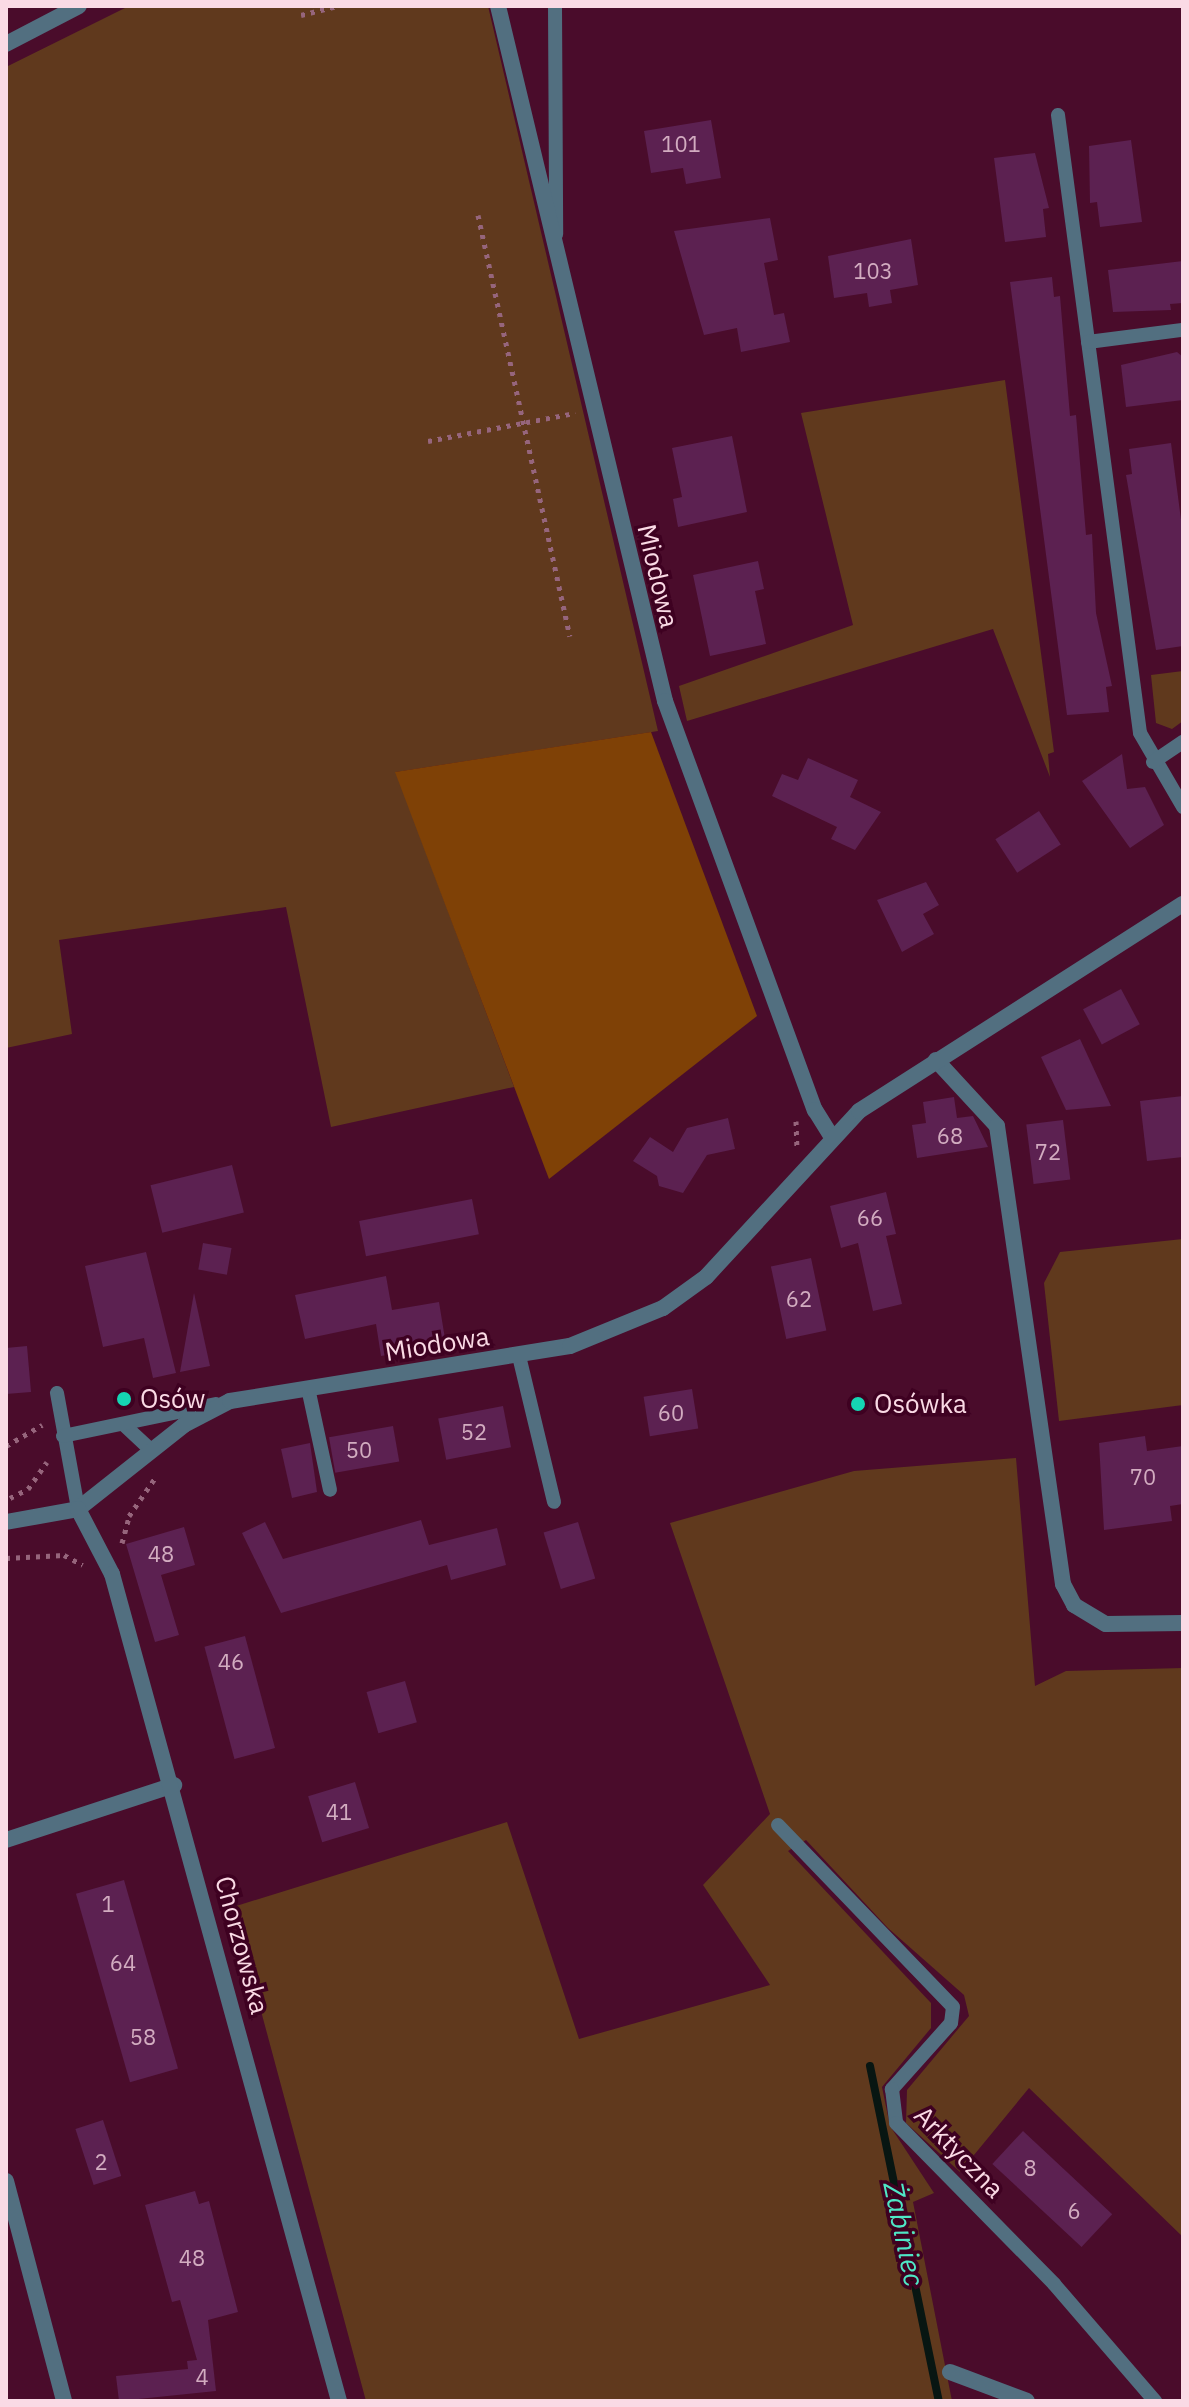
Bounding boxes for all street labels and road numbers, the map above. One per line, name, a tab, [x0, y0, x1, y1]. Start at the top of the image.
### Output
street label: Miodowa	[631, 521, 685, 631]
street label: Miodowa	[383, 1320, 491, 1368]
street label: Chorzowska	[209, 1873, 275, 2017]
street label: Arktyczna	[908, 2100, 1010, 2204]

